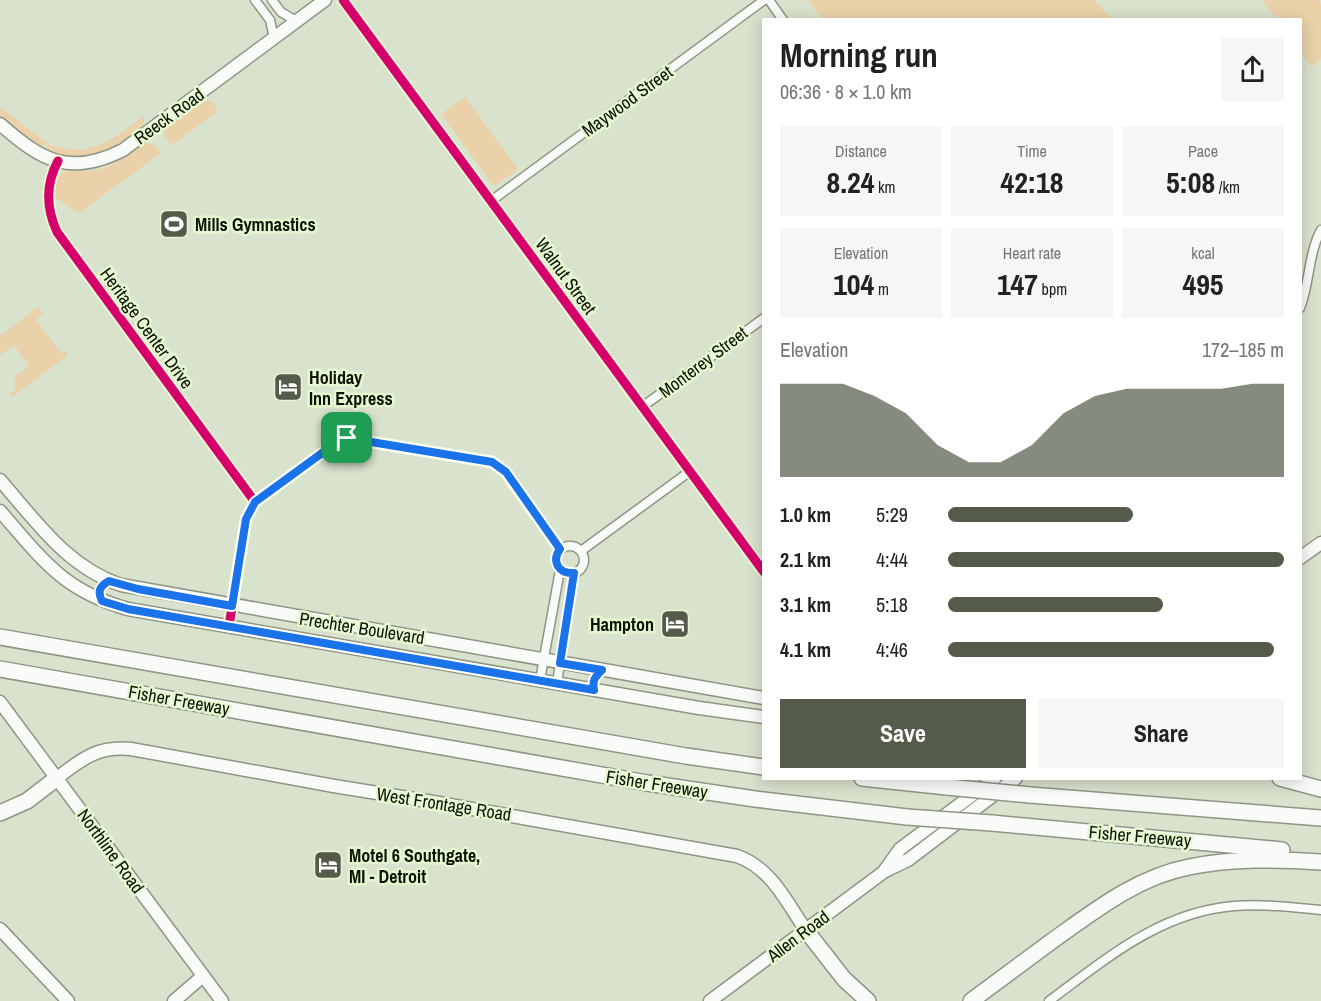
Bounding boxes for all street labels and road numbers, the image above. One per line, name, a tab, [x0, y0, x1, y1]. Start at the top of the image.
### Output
street label: Maywood Street	[577, 60, 677, 142]
street label: Reeck Road	[129, 82, 209, 150]
street label: Walnut Street	[530, 233, 602, 319]
street label: Heritage Center Drive	[94, 262, 200, 394]
street label: Monterey Street	[654, 320, 752, 404]
street label: Prechter Boulevard	[298, 606, 426, 650]
street label: Fisher Freeway	[126, 679, 232, 721]
street label: Fisher Freeway	[604, 764, 710, 804]
street label: West Frontage Road	[375, 781, 513, 827]
street label: Northline Road	[72, 803, 150, 899]
street label: Fisher Freeway	[1088, 819, 1193, 853]
street label: Allen Road	[761, 904, 834, 968]

